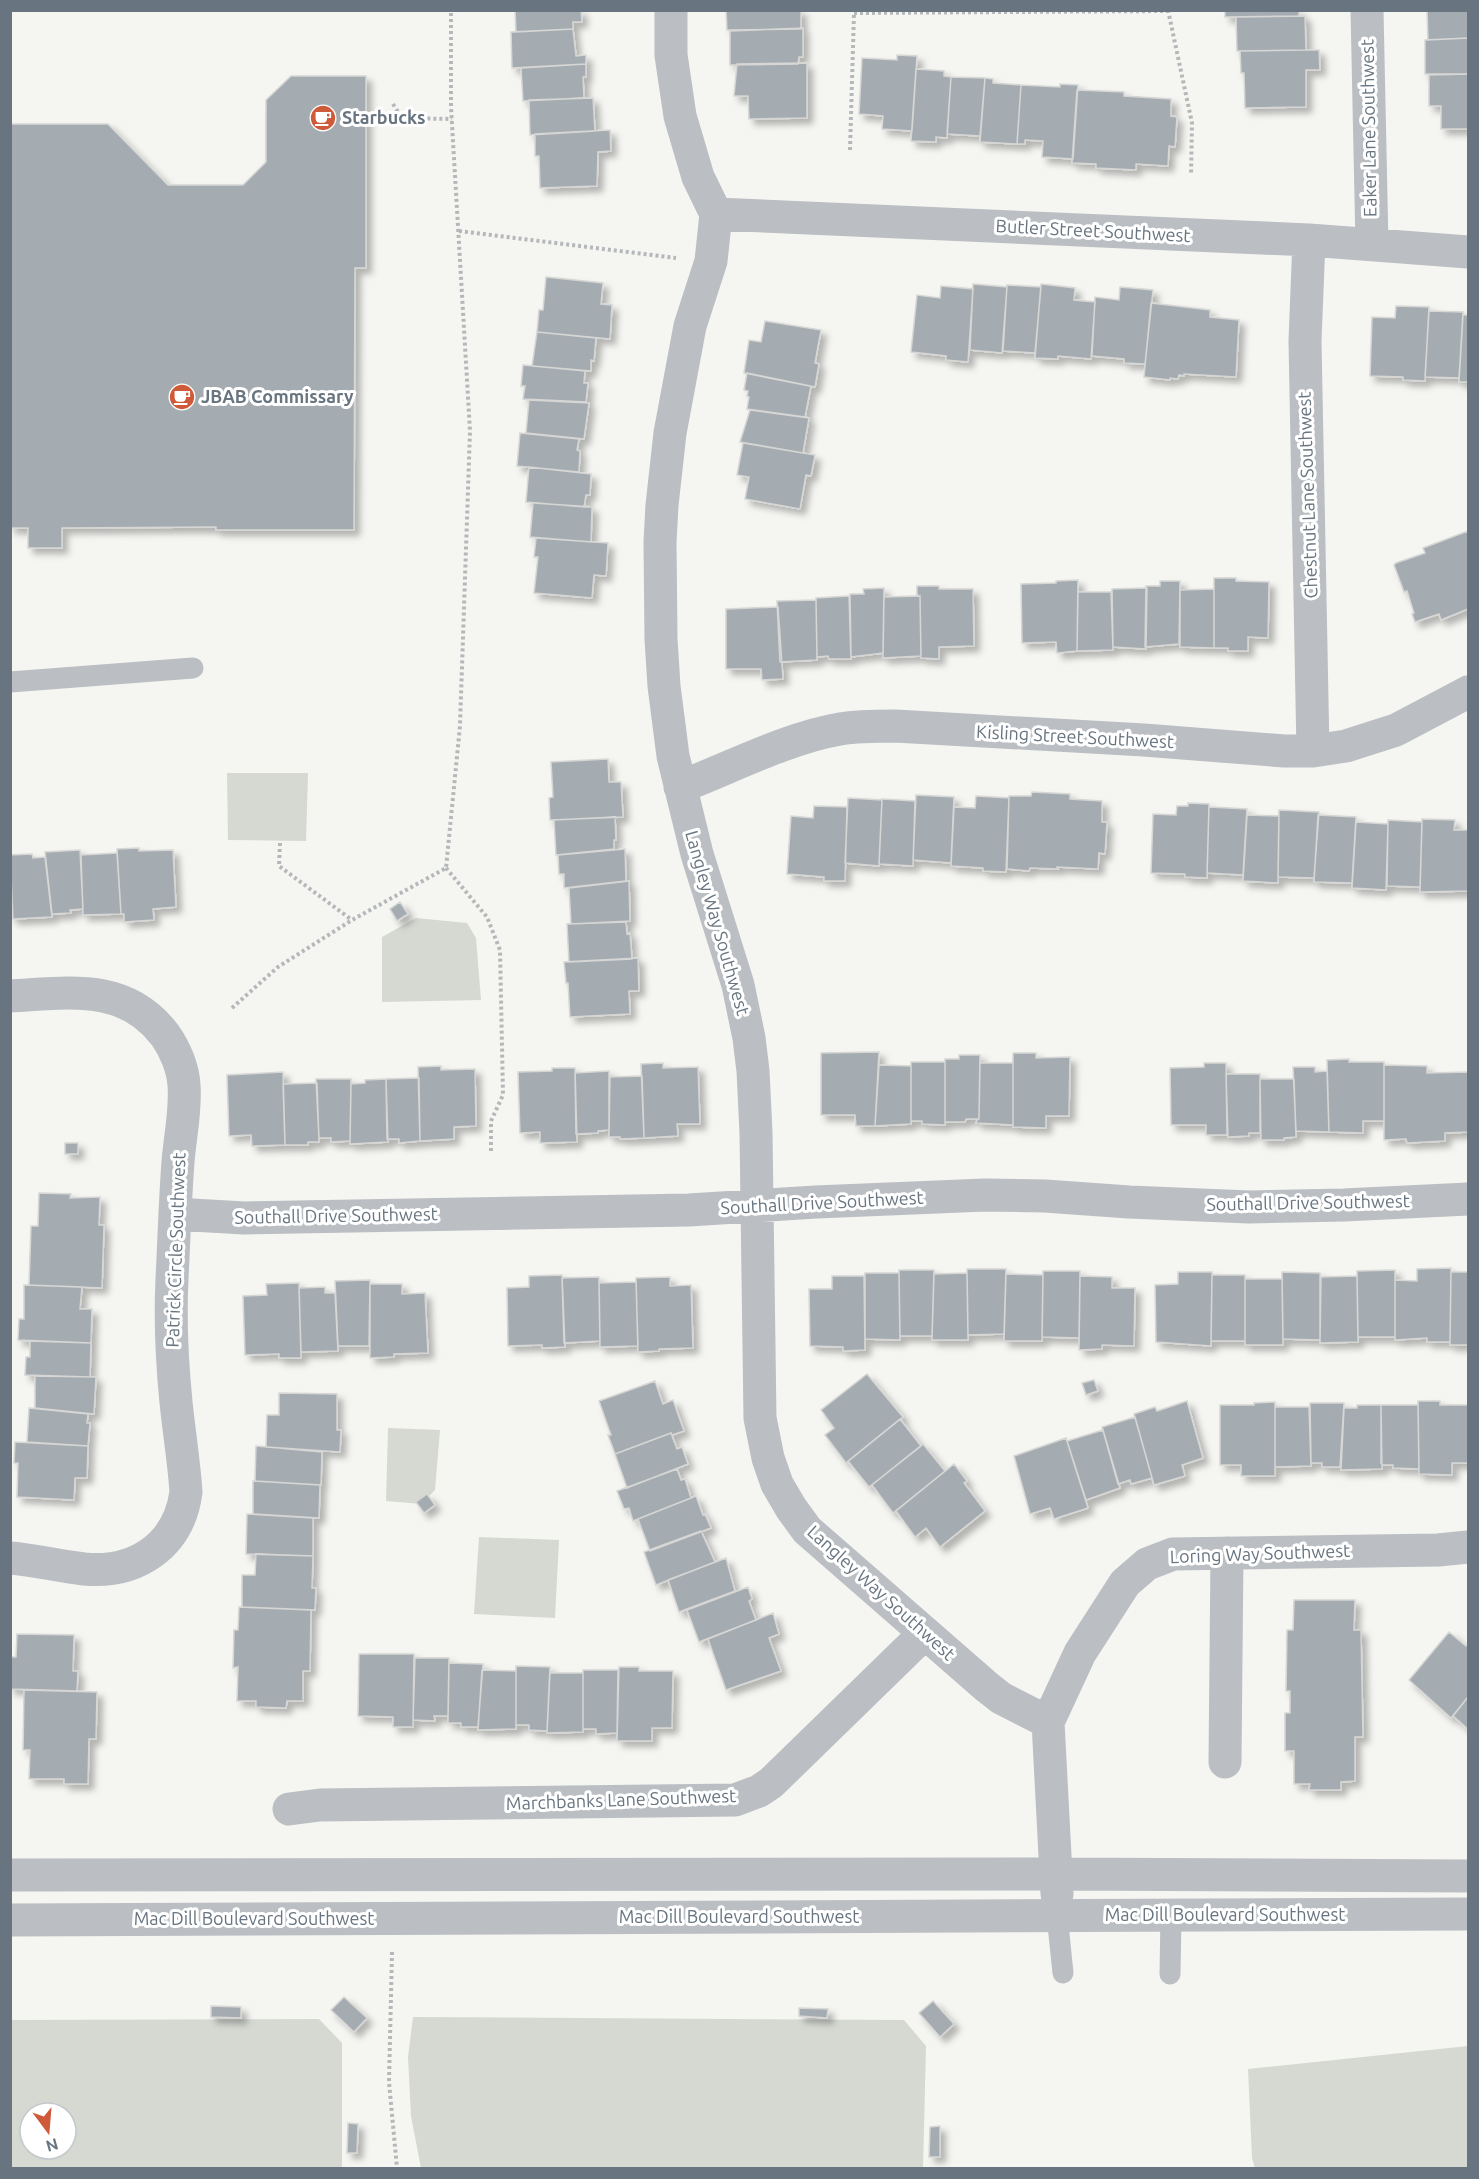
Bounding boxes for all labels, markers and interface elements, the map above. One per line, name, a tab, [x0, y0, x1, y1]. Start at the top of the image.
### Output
street label: Eaker Lane Southwest	[1356, 39, 1380, 217]
cafe icon: Starbucks	[308, 103, 338, 133]
place label: Starbucks	[342, 107, 426, 127]
street label: Butler Street Southwest	[995, 215, 1191, 245]
cafe icon: JBAB Commissary	[167, 382, 197, 412]
place label: JBAB Commissary	[201, 386, 354, 406]
street label: Chestnut Lane Southwest	[1293, 391, 1321, 599]
street label: Kisling Street Southwest	[976, 721, 1174, 751]
street label: Langley Way Southwest	[682, 828, 754, 1017]
street label: Patrick Circle Southwest	[162, 1152, 188, 1348]
street label: Southall Drive Southwest	[720, 1187, 924, 1217]
street label: Southall Drive Southwest	[1206, 1190, 1410, 1214]
street label: Southall Drive Southwest	[234, 1203, 438, 1227]
street label: Langley Way Southwest	[804, 1521, 959, 1664]
street label: Loring Way Southwest	[1170, 1540, 1350, 1566]
street label: Marchbanks Lane Southwest	[505, 1785, 737, 1813]
street label: Mac Dill Boulevard Southwest	[1105, 1904, 1345, 1924]
street label: Mac Dill Boulevard Southwest	[619, 1906, 859, 1926]
street label: Mac Dill Boulevard Southwest	[134, 1908, 374, 1928]
north arrow	[18, 2101, 78, 2161]
text: N	[44, 2135, 60, 2156]

